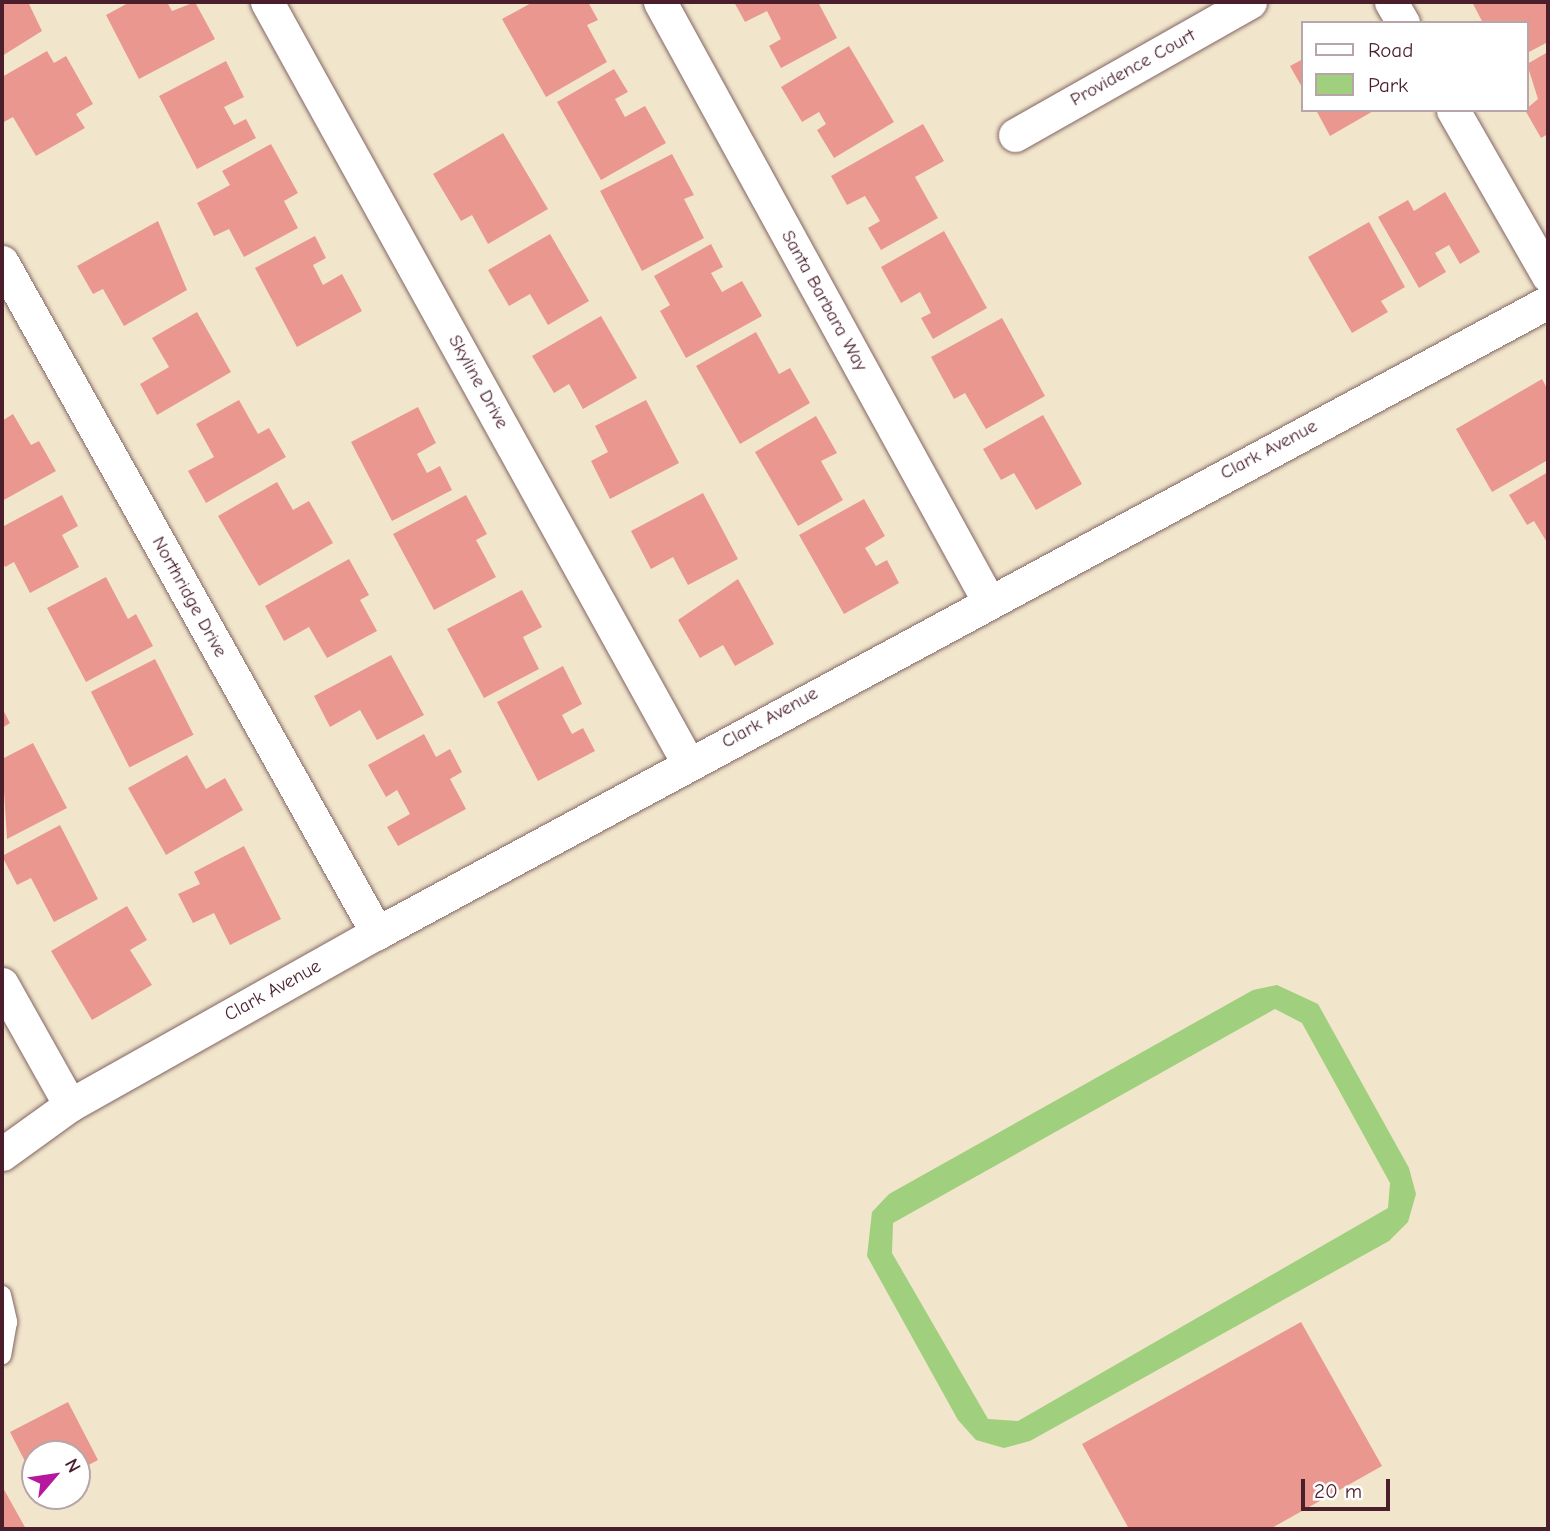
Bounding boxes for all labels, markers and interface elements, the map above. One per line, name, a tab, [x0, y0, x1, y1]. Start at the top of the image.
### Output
legend	[1302, 21, 1529, 112]
street label: Providence Court	[1066, 24, 1200, 112]
text: Road	[1368, 38, 1413, 62]
text: Park	[1368, 73, 1408, 97]
street label: Santa Barbara Way	[776, 226, 872, 376]
street label: Skyline Drive	[443, 331, 513, 433]
street label: Clark Avenue	[1217, 415, 1321, 485]
street label: Northridge Drive	[146, 533, 232, 661]
street label: Clark Avenue	[718, 682, 822, 754]
street label: Clark Avenue	[221, 955, 325, 1027]
north arrow	[21, 1440, 91, 1510]
text: N	[60, 1455, 85, 1477]
scale bar	[1305, 1464, 1394, 1508]
text: 20 m	[1314, 1479, 1362, 1503]

